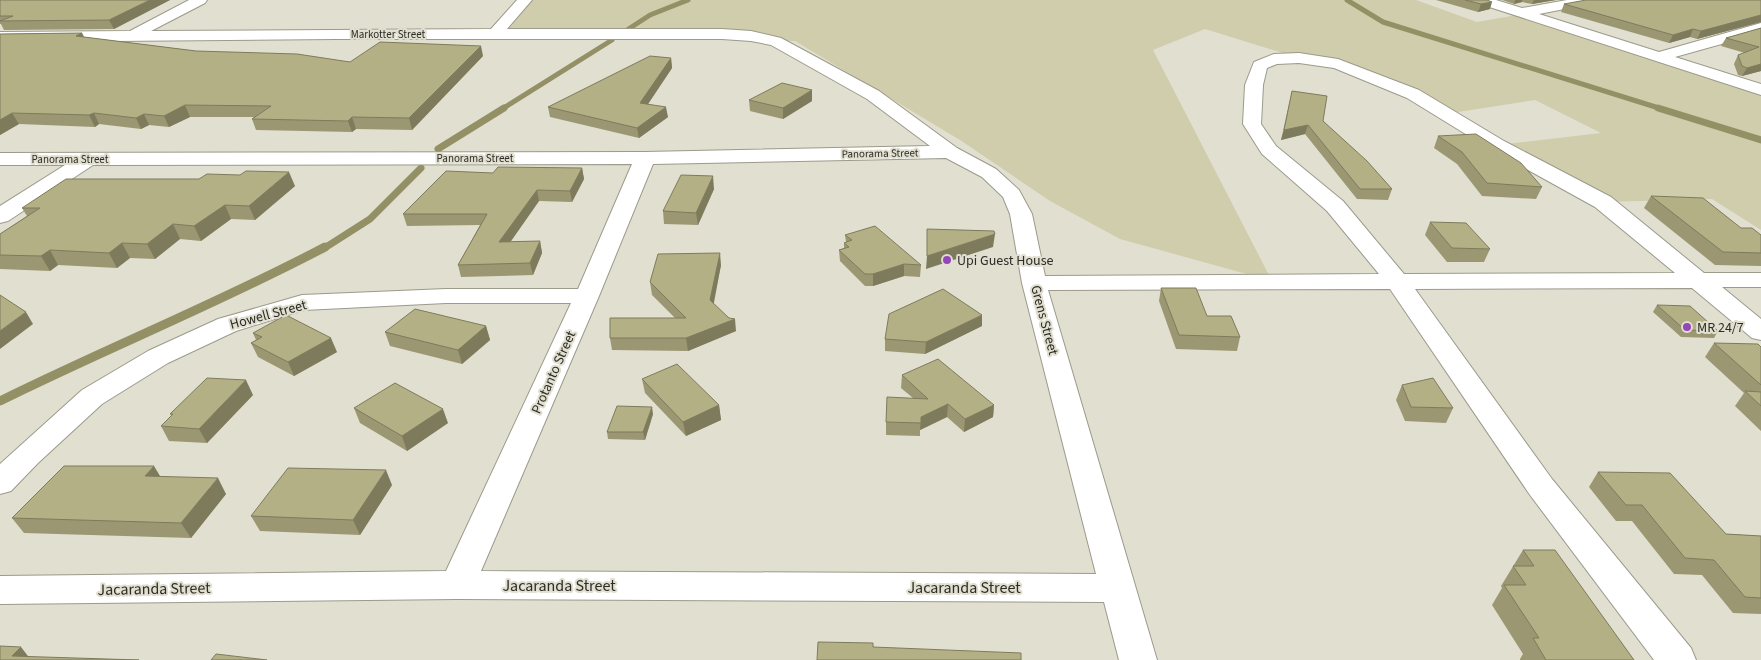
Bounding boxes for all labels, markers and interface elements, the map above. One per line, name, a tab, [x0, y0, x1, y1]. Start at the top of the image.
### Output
street label: Markotter Street	[351, 27, 426, 42]
street label: Panorama Street	[841, 145, 919, 162]
street label: Panorama Street	[437, 151, 514, 166]
street label: Panorama Street	[32, 152, 109, 167]
place label: Upi Guest House	[957, 251, 1054, 271]
marker: Upi Guest House	[941, 254, 953, 266]
street label: Grens Street	[1025, 283, 1063, 358]
street label: Howell Street	[228, 295, 309, 335]
place label: MR 24/7	[1697, 318, 1744, 338]
marker: MR 24/7	[1681, 321, 1693, 333]
street label: Protanto Street	[527, 327, 581, 417]
street label: Jacaranda Street	[502, 575, 616, 597]
street label: Jacaranda Street	[97, 577, 211, 601]
street label: Jacaranda Street	[907, 577, 1021, 599]

